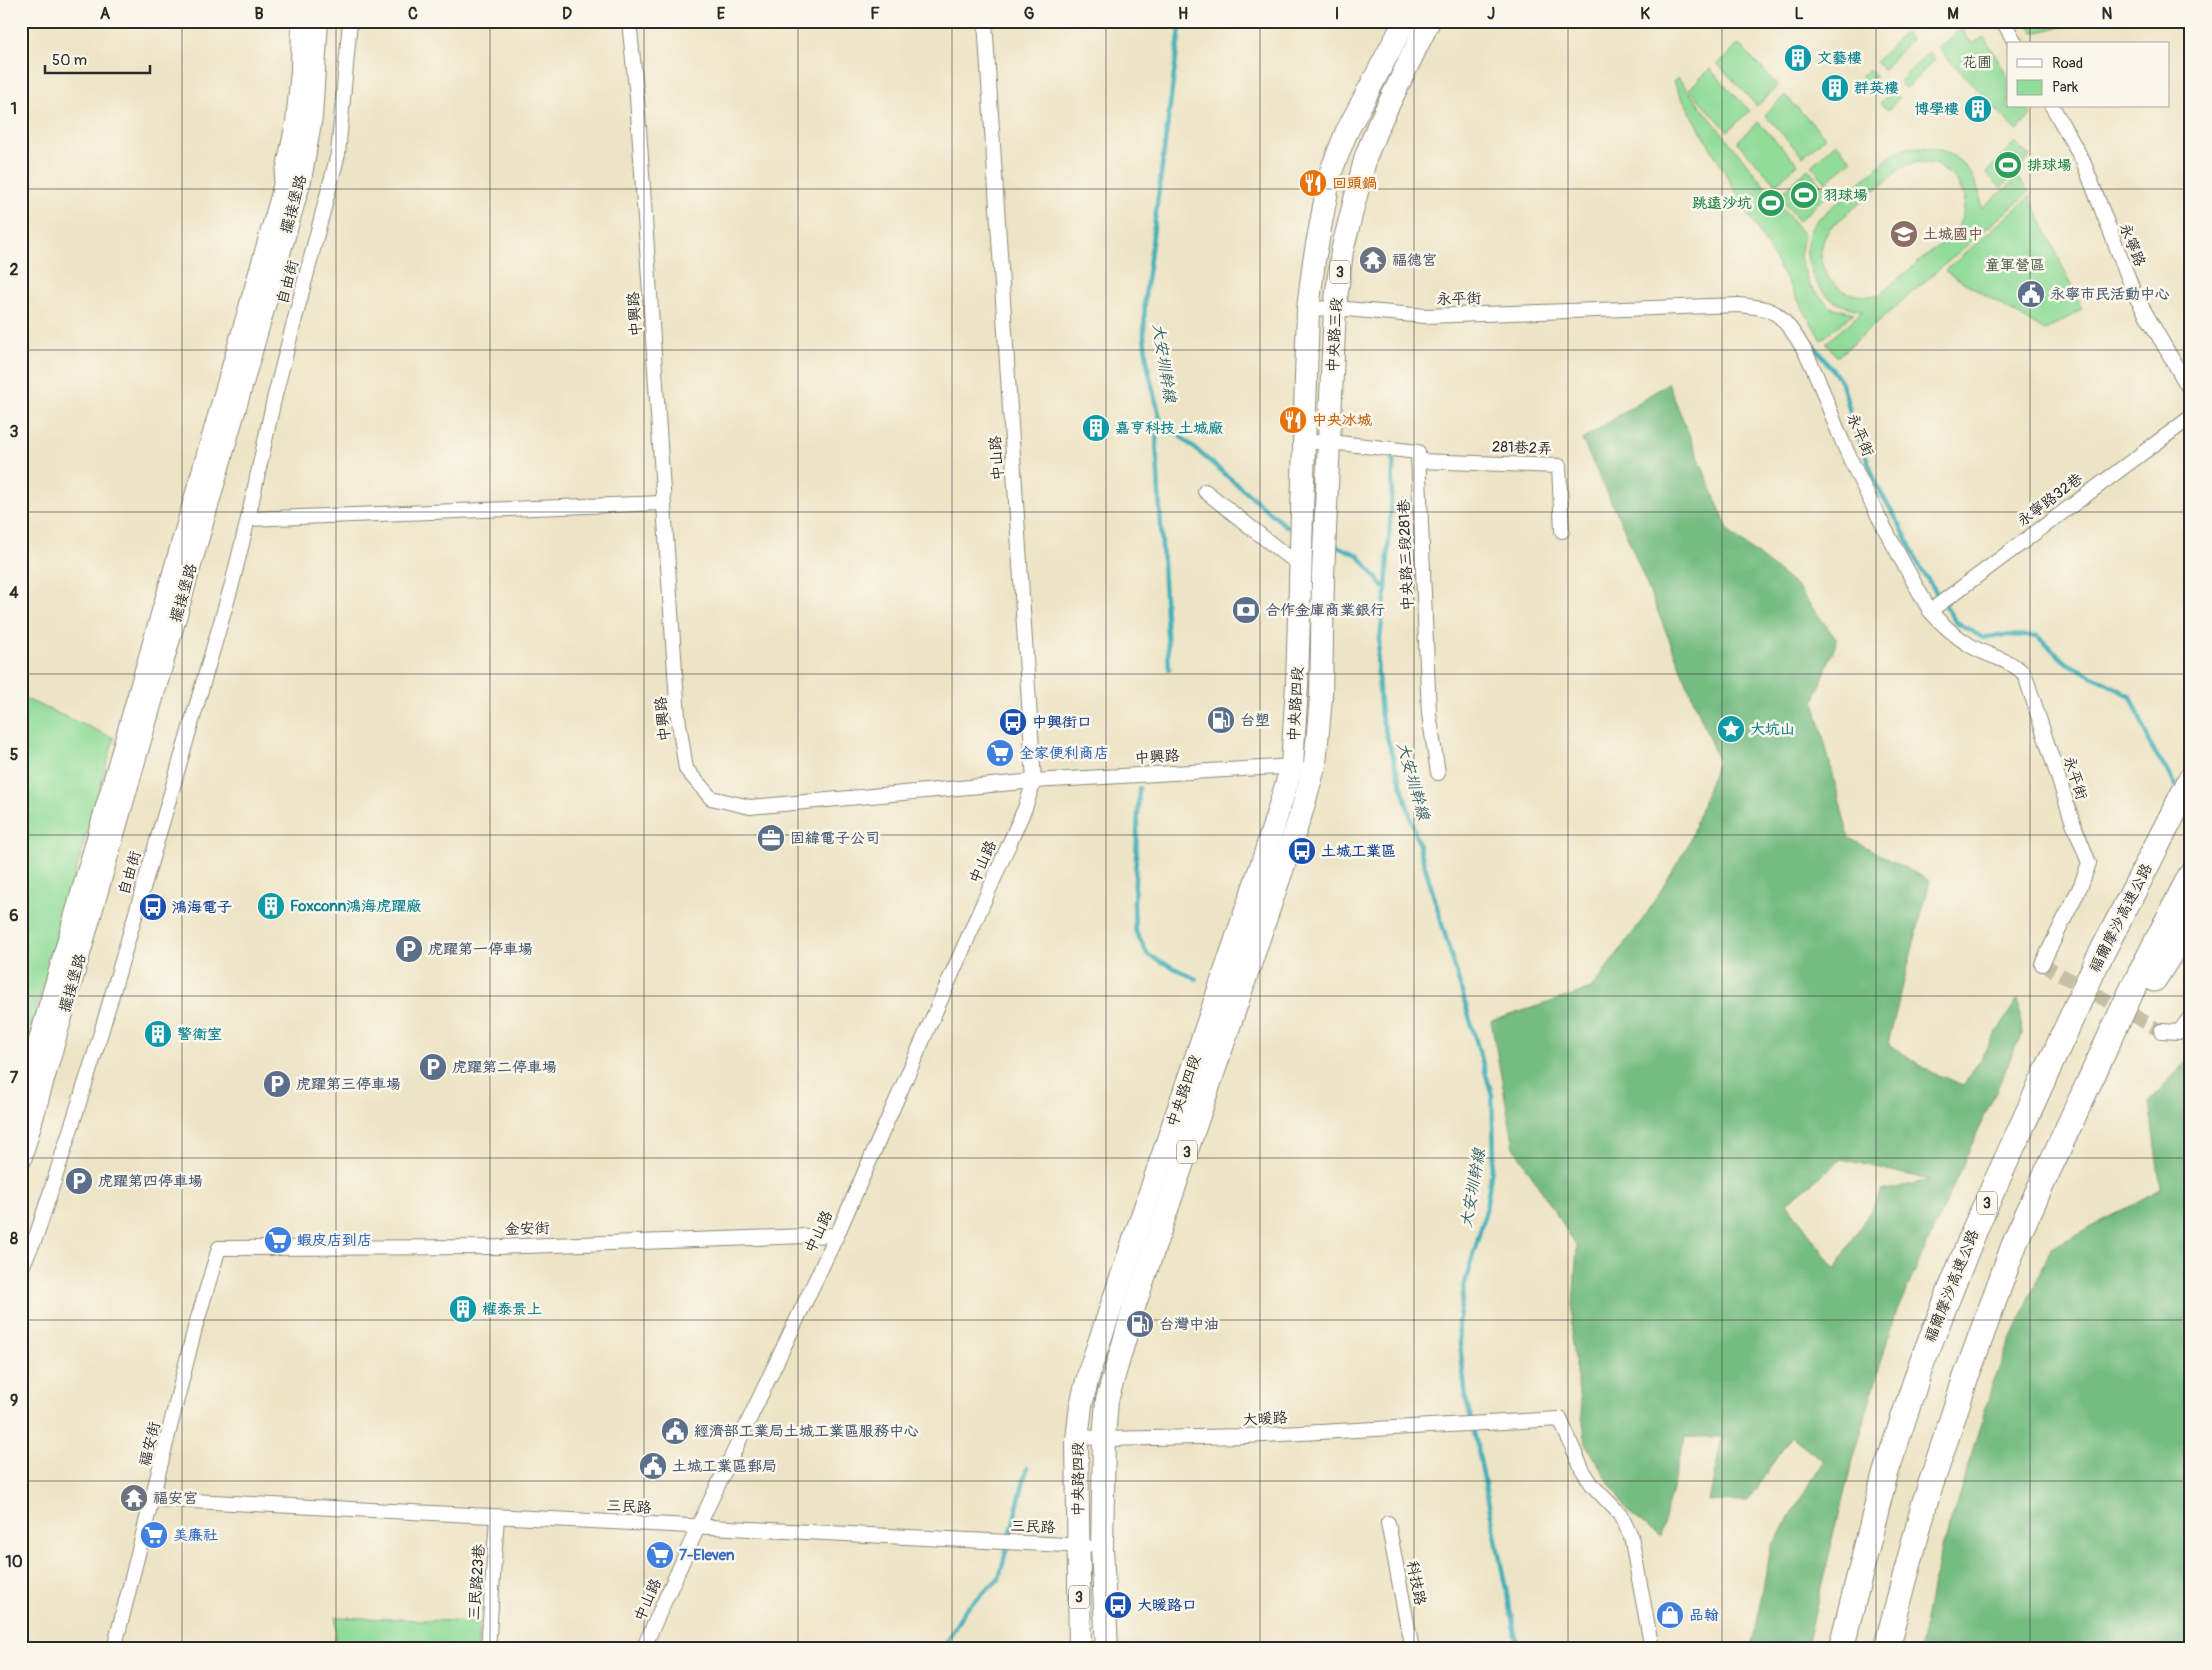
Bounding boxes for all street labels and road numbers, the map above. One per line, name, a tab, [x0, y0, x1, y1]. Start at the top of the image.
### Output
street label: 擺接堡路	[277, 173, 311, 235]
street label: 永寧路	[2115, 221, 2149, 269]
street label: 自由街	[273, 258, 303, 306]
road number: 3	[1330, 260, 1350, 284]
street label: 永平街	[1436, 289, 1482, 309]
street label: 中興路	[624, 291, 646, 337]
street label: 中央路三段	[1324, 297, 1346, 373]
street label: 永平街	[1842, 411, 1878, 459]
street label: 中山路	[986, 435, 1008, 481]
street label: 281巷2弄	[1492, 437, 1552, 459]
street label: 永寧路32巷	[2014, 469, 2086, 531]
street label: 中央路三段281巷	[1395, 499, 1417, 611]
street label: 擺接堡路	[167, 562, 201, 624]
street label: 中央路四段	[1285, 666, 1307, 742]
street label: 中興路	[651, 696, 675, 742]
street label: 中興路	[1134, 746, 1180, 768]
street label: 永平街	[2059, 754, 2091, 802]
street label: 中山路	[965, 838, 1001, 886]
street label: 自由街	[115, 849, 145, 897]
street label: 福爾摩沙高速公路	[2085, 860, 2157, 976]
street label: 擺接堡路	[56, 952, 90, 1014]
street label: 中央路四段	[1163, 1052, 1205, 1130]
road number: 3	[1177, 1140, 1197, 1164]
road number: 3	[1977, 1192, 1997, 1214]
street label: 中山路	[801, 1208, 837, 1256]
street label: 金安街	[504, 1219, 550, 1239]
street label: 福爾摩沙高速公路	[1921, 1227, 1983, 1345]
street label: 大暖路	[1242, 1408, 1288, 1430]
street label: 福安街	[135, 1420, 165, 1468]
street label: 中央路四段	[1069, 1441, 1088, 1517]
street label: 三民路	[606, 1496, 652, 1518]
street label: 三民路	[1010, 1517, 1056, 1537]
street label: 三民路23巷	[465, 1543, 489, 1621]
street label: 科技路	[1402, 1559, 1430, 1607]
street label: 中山路	[630, 1576, 666, 1624]
road number: 3	[1069, 1585, 1089, 1608]

